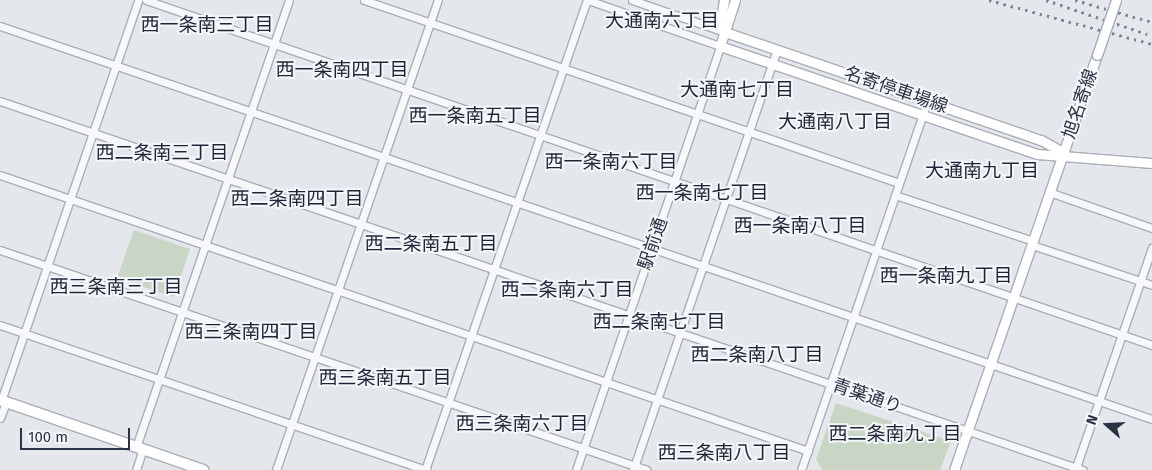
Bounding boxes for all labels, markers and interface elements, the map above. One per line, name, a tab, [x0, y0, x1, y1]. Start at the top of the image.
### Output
district label: 大通南六丁目	[605, 10, 719, 32]
district label: 西一条南三丁目	[141, 14, 273, 36]
district label: 西一条南四丁目	[276, 59, 408, 81]
street label: 名寄停車場線	[841, 62, 951, 118]
street label: 旭名寄線	[1058, 66, 1102, 142]
district label: 大通南七丁目	[680, 79, 794, 101]
district label: 西一条南五丁目	[409, 105, 541, 127]
district label: 大通南八丁目	[778, 111, 892, 133]
district label: 西二条南三丁目	[96, 142, 228, 164]
district label: 西一条南六丁目	[545, 151, 677, 173]
district label: 大通南九丁目	[925, 160, 1039, 182]
district label: 西一条南七丁目	[636, 182, 768, 204]
district label: 西二条南四丁目	[231, 188, 363, 210]
street label: 駅前通	[634, 215, 672, 273]
district label: 西一条南八丁目	[734, 215, 866, 237]
district label: 西二条南五丁目	[365, 233, 497, 255]
district label: 西一条南九丁目	[880, 265, 1012, 287]
district label: 西三条南三丁目	[50, 276, 182, 298]
district label: 西二条南六丁目	[501, 279, 633, 301]
district label: 西二条南七丁目	[593, 311, 725, 333]
district label: 西三条南四丁目	[185, 321, 317, 343]
district label: 西二条南八丁目	[691, 344, 823, 366]
district label: 西三条南五丁目	[319, 367, 451, 389]
street label: 青葉通り	[829, 374, 905, 418]
north arrow	[1082, 400, 1132, 450]
district label: 西三条南六丁目	[456, 413, 588, 435]
text: N	[1083, 413, 1102, 427]
scale bar	[22, 418, 132, 450]
district label: 西二条南九丁目	[829, 423, 961, 445]
text: 100 m	[28, 428, 68, 446]
district label: 西三条南八丁目	[658, 442, 790, 464]

